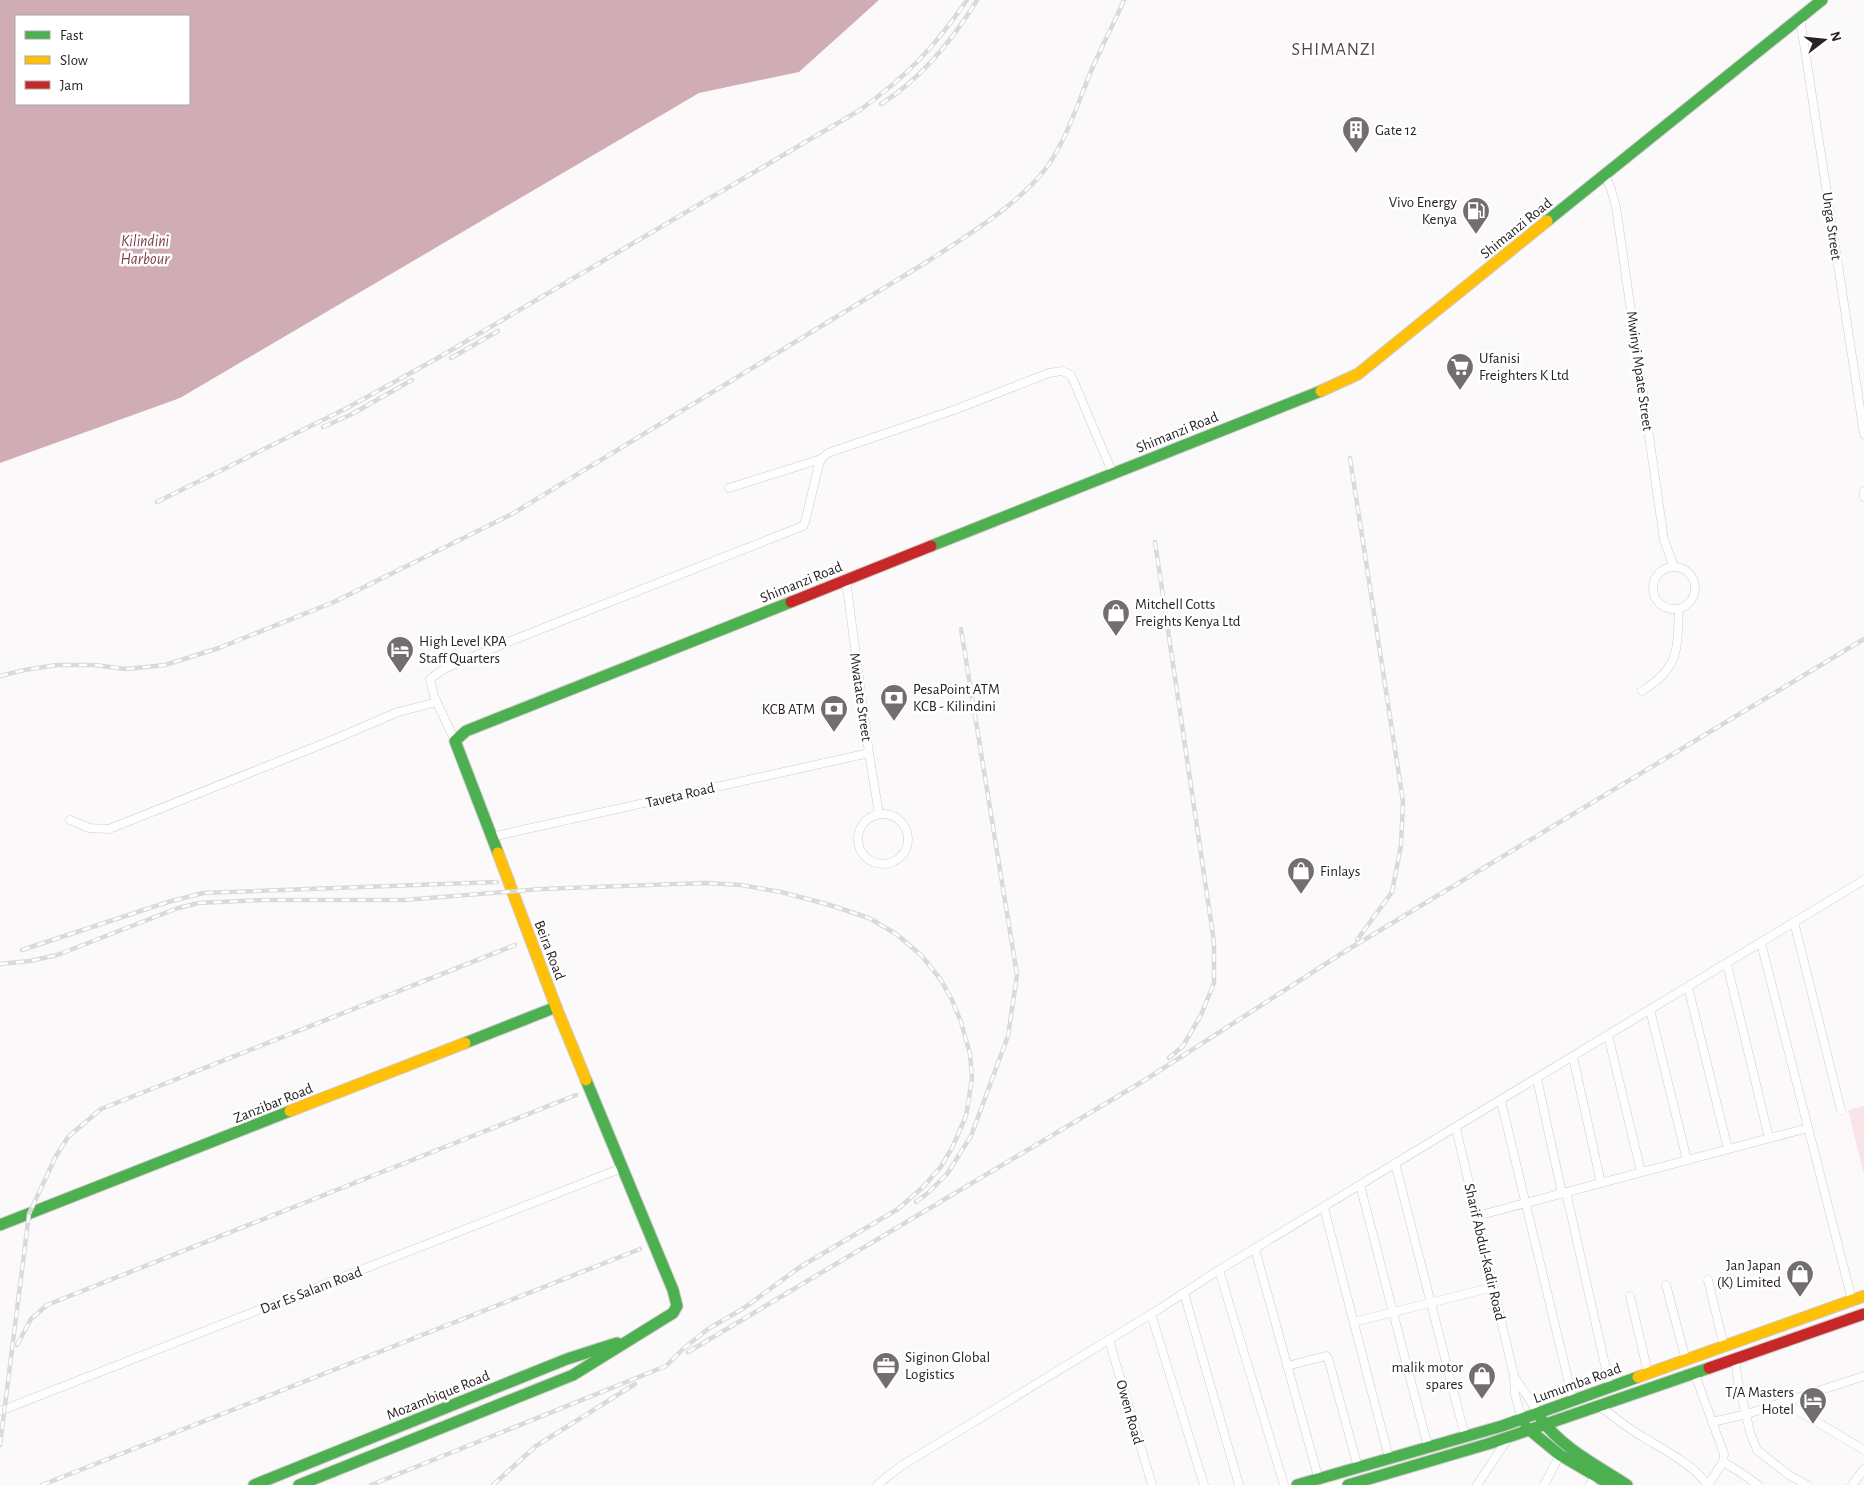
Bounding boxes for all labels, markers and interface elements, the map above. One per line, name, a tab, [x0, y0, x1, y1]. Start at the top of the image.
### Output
legend	[15, 15, 190, 105]
north arrow	[1799, 15, 1849, 65]
text: Fast	[60, 28, 84, 43]
text: N	[1827, 30, 1844, 43]
district label: SHIMANZI	[1292, 41, 1376, 59]
text: Slow	[60, 53, 88, 68]
text: Jam	[60, 78, 83, 93]
building icon: Gate 12	[1341, 115, 1371, 154]
place label: Gate 12	[1375, 123, 1417, 138]
street label: Unga Street	[1819, 191, 1844, 261]
place label: Vivo Energy Kenya	[1389, 195, 1458, 227]
street label: Shimanzi Road	[1478, 195, 1555, 262]
fuel station icon: Vivo Energy Kenya	[1461, 196, 1491, 235]
water label: Kilindini Harbour	[121, 233, 170, 267]
street label: Mwinyi Mpate Street	[1624, 310, 1655, 432]
place label: Ufanisi Freighters K Ltd	[1479, 351, 1569, 383]
supermarket icon: Ufanisi Freighters K Ltd	[1445, 352, 1475, 391]
street label: Shimanzi Road	[1134, 409, 1221, 456]
street label: Shimanzi Road	[758, 559, 845, 606]
place label: Mitchell Cotts Freights Kenya Ltd	[1135, 597, 1241, 629]
shop icon: Mitchell Cotts Freights Kenya Ltd	[1101, 598, 1131, 637]
place label: High Level KPA Staff Quarters	[419, 634, 507, 666]
hotel icon: High Level KPA Staff Quarters	[385, 635, 415, 674]
street label: Mwatate Street	[847, 652, 874, 743]
place label: PesaPoint ATM KCB - Kilindini	[913, 682, 1000, 714]
bank icon: PesaPoint ATM KCB - Kilindini	[879, 683, 909, 722]
bank icon: KCB ATM	[819, 694, 849, 733]
place label: KCB ATM	[762, 702, 815, 717]
street label: Taveta Road	[644, 780, 716, 811]
shop icon: Finlays	[1286, 856, 1316, 895]
place label: Finlays	[1320, 864, 1360, 879]
street label: Beira Road	[531, 918, 568, 982]
street label: Zanzibar Road	[231, 1081, 315, 1126]
street label: Sharif Abdul-Kadir Road	[1461, 1182, 1508, 1322]
place label: Jan Japan (K) Limited	[1717, 1258, 1781, 1290]
shop icon: Jan Japan (K) Limited	[1785, 1259, 1815, 1298]
street label: Dar Es Salam Road	[258, 1264, 364, 1317]
place label: Siginon Global Logistics	[905, 1350, 990, 1382]
office icon: Siginon Global Logistics	[871, 1351, 901, 1390]
place label: malik motor spares	[1391, 1360, 1463, 1392]
shop icon: malik motor spares	[1467, 1361, 1497, 1400]
street label: Lumumba Road	[1531, 1361, 1623, 1406]
street label: Mozambique Road	[385, 1368, 492, 1423]
street label: Owen Road	[1113, 1378, 1146, 1446]
place label: T/A Masters Hotel	[1725, 1385, 1794, 1417]
hotel icon: T/A Masters Hotel	[1798, 1386, 1828, 1425]

